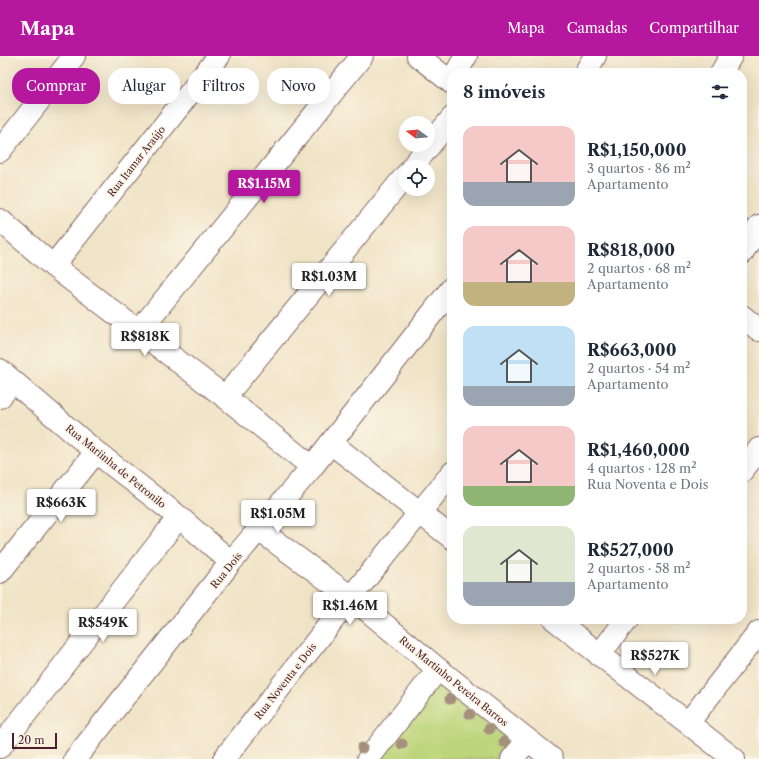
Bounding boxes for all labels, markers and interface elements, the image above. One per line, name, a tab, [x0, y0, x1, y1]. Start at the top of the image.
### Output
text: Mapa	[20, 17, 75, 40]
text: Mapa	[507, 19, 545, 37]
text: Camadas	[567, 19, 627, 37]
text: Compartilhar	[649, 19, 739, 37]
chip: Comprar	[12, 68, 100, 104]
chip: Alugar	[108, 68, 180, 104]
chip: Filtros	[188, 68, 259, 104]
chip: Novo	[267, 68, 330, 104]
icon: filters	[709, 81, 731, 103]
text: 8 imóveis	[463, 82, 545, 102]
north arrow	[399, 116, 435, 152]
map controls	[399, 116, 435, 196]
street label: Rua Itamar Araújo	[105, 123, 168, 199]
text: R$1,150,000	[587, 140, 687, 160]
icon: home	[495, 142, 543, 190]
button: locate	[399, 160, 435, 196]
text: 3 quartos · 86 m²	[587, 160, 691, 176]
pin: R$1.15M	[227, 170, 301, 204]
text: R$1.15M	[237, 175, 291, 191]
text: Apartamento	[587, 176, 669, 192]
text: R$818,000	[587, 240, 675, 260]
icon: home	[495, 242, 543, 290]
text: 2 quartos · 68 m²	[587, 260, 691, 276]
pin: R$1.03M	[292, 263, 366, 297]
text: R$1.03M	[301, 268, 357, 284]
text: Apartamento	[587, 276, 669, 292]
pin: R$818K	[112, 323, 178, 357]
text: R$818K	[120, 328, 170, 344]
text: R$663,000	[587, 340, 676, 360]
icon: home	[495, 342, 543, 390]
text: 2 quartos · 54 m²	[587, 360, 690, 376]
text: Apartamento	[587, 376, 669, 392]
street label: Rua Mariinha de Petronilo	[63, 422, 169, 511]
text: R$1,460,000	[587, 440, 690, 460]
icon: home	[495, 442, 543, 490]
text: 4 quartos · 128 m²	[587, 460, 697, 476]
text: Rua Noventa e Dois	[587, 476, 708, 492]
pin: R$663K	[28, 489, 94, 523]
text: R$663K	[36, 494, 86, 510]
pin: R$1.05M	[241, 500, 315, 534]
text: R$1.05M	[250, 505, 306, 521]
text: R$527,000	[587, 540, 674, 560]
icon: home	[495, 542, 543, 590]
street label: Rua Dois	[208, 550, 245, 591]
text: 2 quartos · 58 m²	[587, 560, 691, 576]
text: Apartamento	[587, 576, 669, 592]
pin: R$1.46M	[313, 592, 387, 626]
text: R$1.46M	[322, 597, 378, 613]
pin: R$549K	[70, 609, 136, 643]
text: R$549K	[78, 614, 128, 630]
street label: Rua Martinho Pereira Barros	[397, 633, 511, 729]
street label: Rua Noventa e Dois	[252, 641, 319, 722]
pin: R$527K	[622, 642, 688, 676]
text: R$527K	[630, 647, 680, 663]
scale bar	[12, 731, 57, 750]
text: 20 m	[18, 733, 44, 747]

